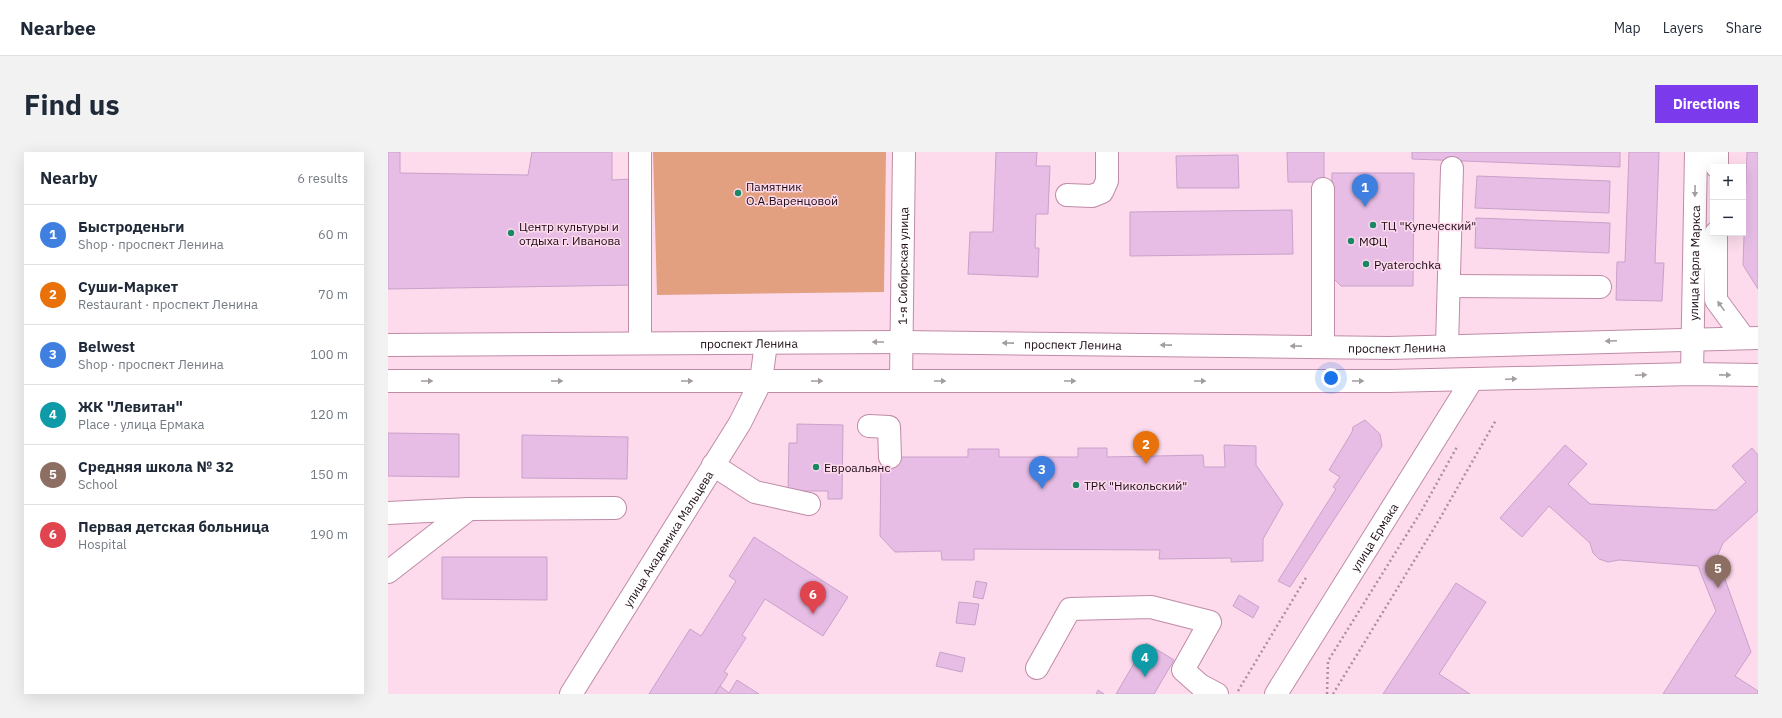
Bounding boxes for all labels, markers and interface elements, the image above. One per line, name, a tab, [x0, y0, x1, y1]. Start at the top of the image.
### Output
text: Nearbee	[20, 16, 96, 40]
text: Map	[1614, 19, 1641, 37]
text: Layers	[1663, 19, 1704, 37]
text: Share	[1726, 19, 1762, 37]
button: Directions	[1655, 85, 1758, 123]
text: Find us	[24, 86, 120, 123]
map controls	[1710, 164, 1746, 236]
button: +	[1710, 164, 1746, 200]
text: Nearby	[40, 167, 98, 189]
text: 6 results	[297, 170, 348, 187]
pin: 1	[1352, 174, 1378, 207]
place label: Памятник О.А.Варенцовой	[746, 179, 838, 208]
one-way arrow	[1692, 185, 1698, 198]
marker: Памятник О.А.Варенцовой	[733, 188, 743, 198]
button: −	[1710, 200, 1746, 236]
street label: улица Карла Маркса	[1685, 205, 1703, 321]
street label: 1-я Сибирская улица	[894, 206, 911, 325]
text: Быстроденьги	[78, 217, 184, 236]
place label: ТЦ "Купеческий"	[1381, 218, 1476, 233]
place label: Центр культуры и отдыха г. Иванова	[519, 219, 621, 248]
marker: ТЦ "Купеческий"	[1368, 220, 1378, 230]
text: 1	[49, 226, 57, 243]
text: 60 m	[318, 226, 348, 243]
marker: Центр культуры и отдыха г. Иванова	[506, 228, 516, 238]
place label: МФЦ	[1359, 234, 1388, 249]
text: Shop · проспект Ленина	[78, 236, 224, 253]
marker: МФЦ	[1346, 236, 1356, 246]
place label: Pyaterochka	[1374, 257, 1441, 272]
marker: Pyaterochka	[1361, 259, 1371, 269]
text: Суши-Маркет	[78, 277, 178, 296]
text: 2	[49, 286, 57, 303]
text: 70 m	[318, 286, 348, 303]
text: Restaurant · проспект Ленина	[78, 296, 258, 313]
one-way arrow	[1716, 301, 1725, 312]
street label: проспект Ленина	[700, 335, 798, 351]
street label: проспект Ленина	[1024, 336, 1122, 352]
text: Belwest	[78, 337, 135, 356]
one-way arrow	[1605, 338, 1617, 345]
one-way arrow	[871, 339, 884, 345]
street label: проспект Ленина	[1348, 339, 1447, 356]
one-way arrow	[1001, 340, 1014, 346]
one-way arrow	[1159, 342, 1172, 348]
one-way arrow	[1289, 343, 1302, 349]
text: 3	[49, 346, 57, 363]
text: 100 m	[310, 346, 348, 363]
text: Shop · проспект Ленина	[78, 356, 224, 373]
your location	[1321, 368, 1341, 388]
one-way arrow	[1635, 372, 1647, 379]
one-way arrow	[1719, 372, 1732, 378]
one-way arrow	[1505, 376, 1518, 382]
one-way arrow	[421, 378, 434, 384]
one-way arrow	[551, 378, 564, 384]
one-way arrow	[681, 378, 694, 384]
one-way arrow	[811, 378, 824, 384]
one-way arrow	[934, 378, 947, 384]
one-way arrow	[1064, 378, 1077, 384]
one-way arrow	[1194, 378, 1207, 384]
one-way arrow	[1352, 378, 1365, 384]
text: ЖК "Левитан"	[78, 397, 183, 416]
text: 4	[49, 406, 57, 423]
text: 120 m	[310, 406, 348, 423]
text: Place · улица Ермака	[78, 416, 204, 433]
pin: 2	[1133, 431, 1159, 464]
pin: 3	[1029, 456, 1055, 489]
text: Средняя школа № 32	[78, 457, 234, 476]
place label: Евроальянс	[824, 460, 890, 475]
marker: Евроальянс	[811, 462, 821, 472]
text: 5	[49, 466, 57, 483]
text: 150 m	[310, 466, 348, 483]
street label: улица Академика Мальцева	[620, 467, 716, 610]
text: School	[78, 476, 118, 493]
place label: ТРК "Никольский"	[1084, 478, 1187, 493]
marker: ТРК "Никольский"	[1071, 480, 1081, 490]
street label: улица Ермака	[1347, 500, 1401, 574]
text: Первая детская больница	[78, 517, 269, 536]
text: 6	[49, 526, 57, 543]
text: 190 m	[310, 526, 348, 543]
text: Hospital	[78, 536, 127, 553]
pin: 5	[1705, 555, 1731, 588]
pin: 6	[800, 581, 826, 614]
pin: 4	[1132, 644, 1158, 677]

